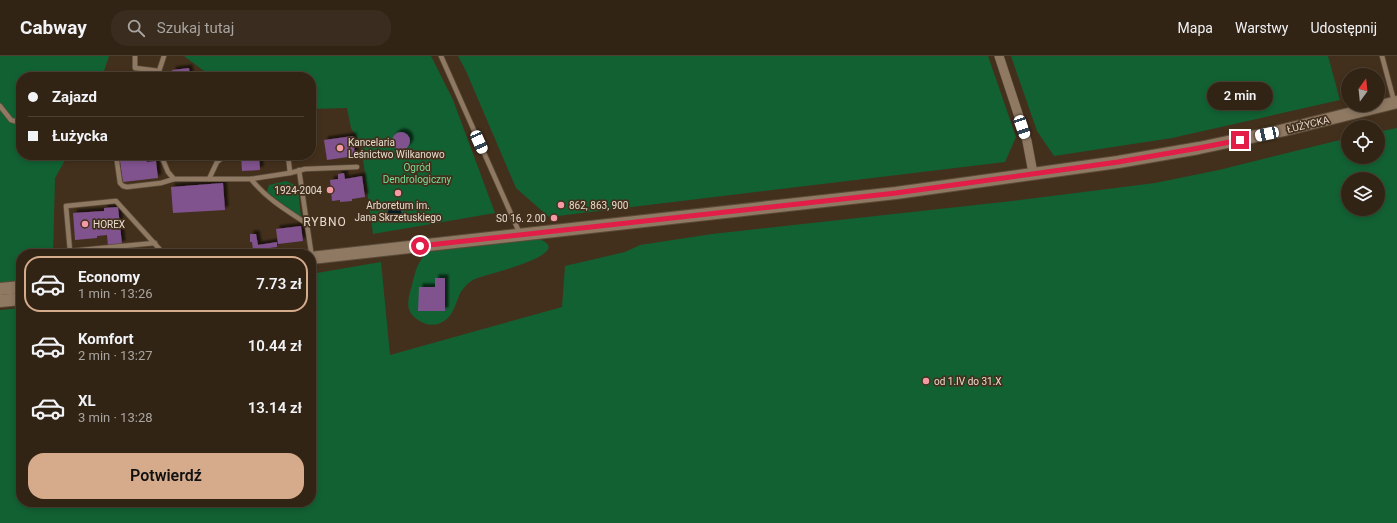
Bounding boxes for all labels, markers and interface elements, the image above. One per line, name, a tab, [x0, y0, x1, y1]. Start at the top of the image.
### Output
search box	[111, 10, 391, 46]
text: Cabway	[20, 16, 87, 39]
icon: search	[125, 17, 147, 39]
text: Szukaj tutaj	[157, 19, 234, 37]
text: Mapa	[1178, 20, 1213, 36]
text: Warstwy	[1235, 20, 1288, 36]
text: Udostępnij	[1310, 20, 1377, 36]
north arrow	[1341, 68, 1385, 112]
map controls	[1341, 68, 1385, 216]
callout: 2 min	[1207, 82, 1273, 110]
text: Zajazd	[52, 88, 97, 106]
text: 2 min	[1224, 88, 1256, 103]
street label: ŁUŻYCKA	[1286, 113, 1331, 135]
car	[1012, 114, 1032, 140]
button: locate	[1341, 120, 1385, 164]
car	[1254, 126, 1280, 142]
text: Łużycka	[52, 127, 108, 145]
car	[469, 129, 489, 155]
route end	[1231, 131, 1249, 149]
place label: Kancelaria Leśnictwo Wilkanowo	[348, 137, 445, 160]
marker: Kancelaria Leśnictwo Wilkanowo	[335, 143, 345, 153]
park label: Ogród Dendrologiczny	[383, 162, 452, 185]
button: layers	[1341, 172, 1385, 216]
place label: 1924-2004	[274, 185, 322, 196]
marker: 1924-2004	[325, 185, 335, 195]
marker: Arboretum im. Jana Skrzetuskiego	[393, 188, 403, 198]
place label: Arboretum im. Jana Skrzetuskiego	[354, 200, 442, 223]
marker: 862, 863, 900	[556, 200, 566, 210]
place label: 862, 863, 900	[569, 200, 629, 211]
place label: S0 16. 2.00	[496, 213, 546, 224]
marker: S0 16. 2.00	[549, 213, 559, 223]
district label: RYBNO	[303, 215, 347, 229]
marker: HOREX	[80, 219, 90, 229]
place label: HOREX	[93, 219, 125, 230]
route start	[411, 237, 429, 255]
icon: car	[30, 266, 66, 302]
text: Economy	[78, 268, 140, 286]
text: 7.73 zł	[256, 275, 302, 293]
text: 1 min · 13:26	[78, 286, 153, 301]
icon: car	[30, 328, 66, 364]
text: Komfort	[78, 330, 134, 348]
text: 10.44 zł	[248, 337, 302, 355]
text: 2 min · 13:27	[78, 348, 153, 363]
marker: od 1.IV do 31.X	[921, 376, 931, 386]
place label: od 1.IV do 31.X	[934, 376, 1002, 387]
icon: car	[30, 390, 66, 426]
text: XL	[78, 392, 96, 410]
text: 13.14 zł	[248, 399, 302, 417]
text: 3 min · 13:28	[78, 410, 153, 425]
button: Potwierdź	[28, 453, 304, 499]

